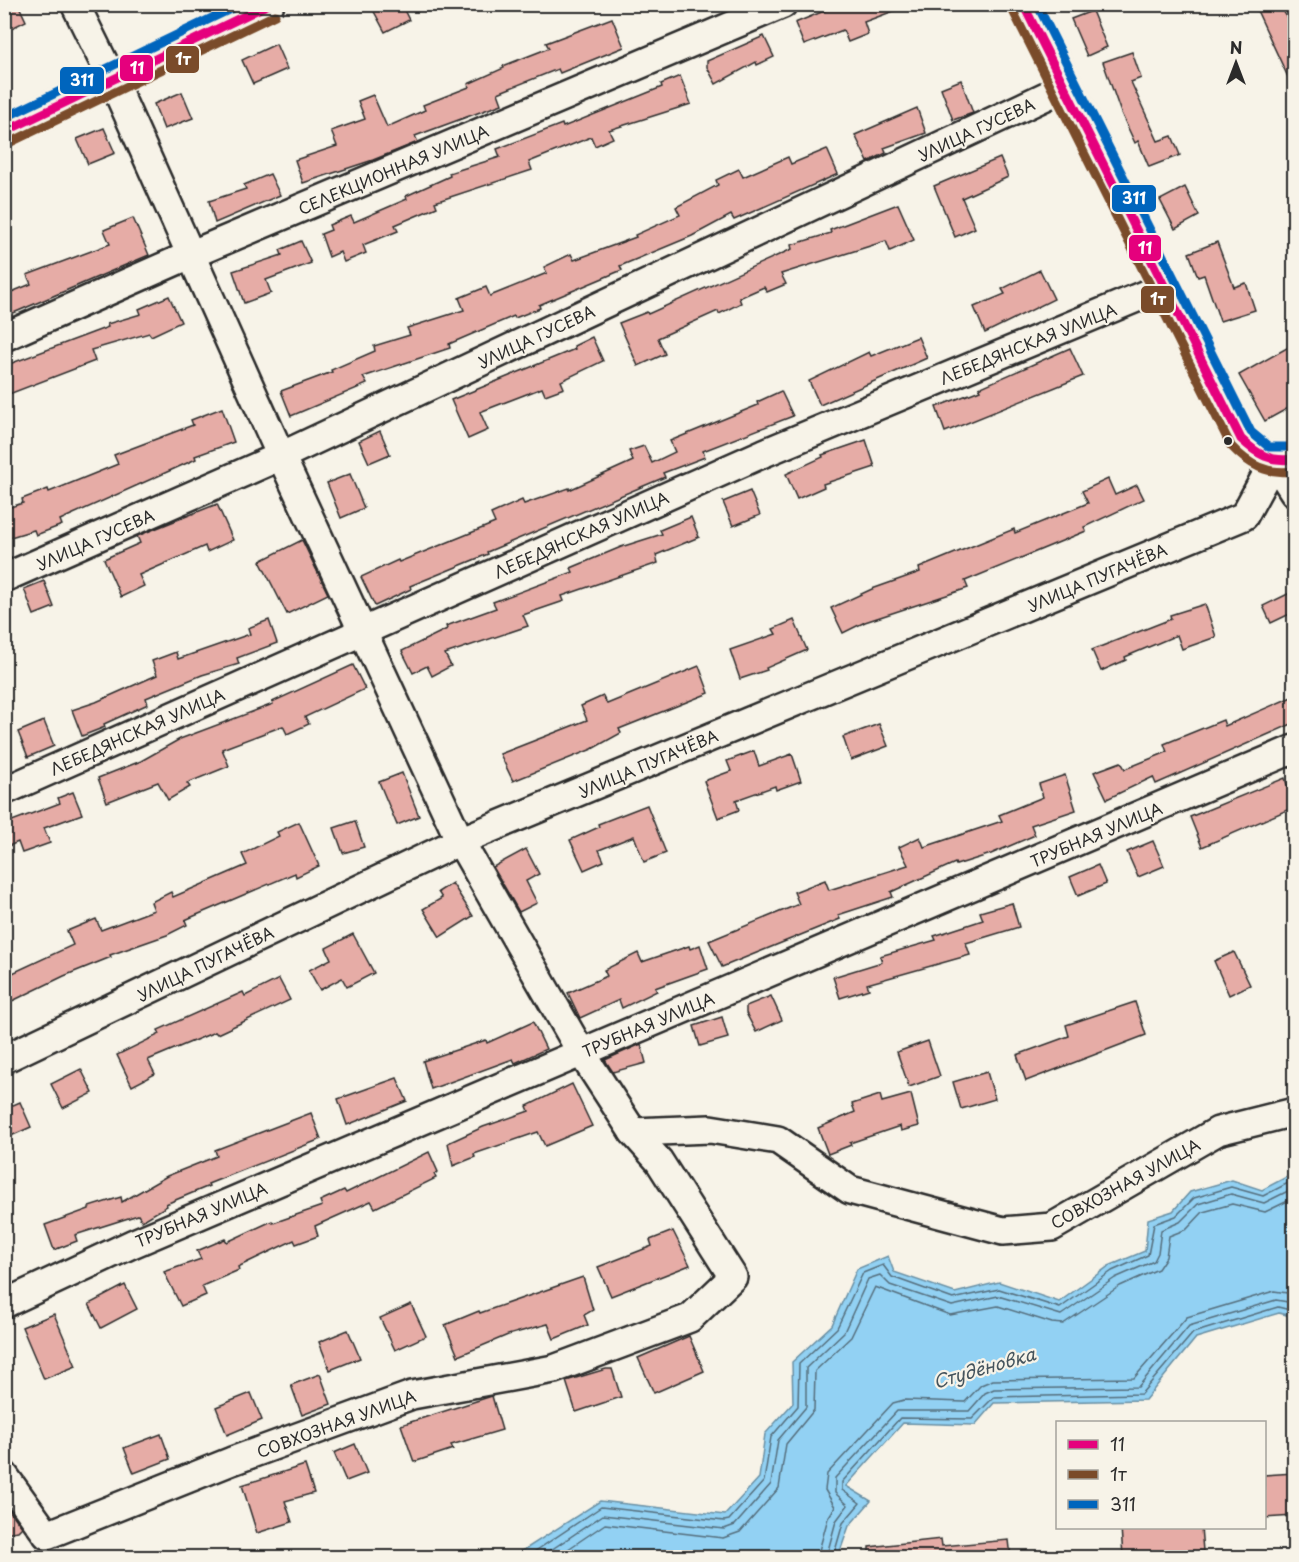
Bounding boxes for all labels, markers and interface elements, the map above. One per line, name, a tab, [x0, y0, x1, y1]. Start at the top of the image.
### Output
north arrow	[1206, 33, 1266, 93]
text: N	[1230, 35, 1242, 59]
line badge: 1т	[165, 45, 200, 74]
text: 1т	[175, 46, 192, 70]
line badge: 11	[119, 54, 154, 82]
text: 11	[130, 55, 144, 79]
line badge: 311	[59, 66, 105, 95]
text: 311	[70, 67, 94, 91]
street label: УЛИЦА ГУСЕВА	[914, 91, 1039, 167]
street label: СЕЛЕКЦИОННАЯ УЛИЦА	[294, 118, 492, 220]
line badge: 311	[1111, 184, 1157, 213]
text: 311	[1122, 185, 1146, 209]
line badge: 11	[1128, 234, 1162, 262]
text: 11	[1138, 235, 1152, 259]
line badge: 1т	[1140, 285, 1175, 314]
text: 1т	[1150, 286, 1167, 310]
street label: ЛЕБЕДЯНСКАЯ УЛИЦА	[936, 296, 1120, 390]
street label: УЛИЦА ГУСЕВА	[474, 298, 599, 374]
unlabelled marker	[1222, 435, 1234, 447]
street label: ЛЕБЕДЯНСКАЯ УЛИЦА	[490, 485, 672, 583]
street label: УЛИЦА ГУСЕВА	[32, 502, 158, 576]
street label: УЛИЦА ПУГАЧЁВА	[1024, 537, 1171, 617]
street label: ЛЕБЕДЯНСКАЯ УЛИЦА	[46, 682, 228, 780]
street label: УЛИЦА ПУГАЧЁВА	[575, 723, 722, 803]
street label: ТРУБНАЯ УЛИЦА	[1026, 795, 1166, 873]
street label: УЛИЦА ПУГАЧЁВА	[133, 919, 278, 1007]
street label: ТРУБНАЯ УЛИЦА	[578, 985, 718, 1063]
street label: СОВХОЗНАЯ УЛИЦА	[1046, 1132, 1204, 1234]
street label: ТРУБНАЯ УЛИЦА	[131, 1175, 271, 1253]
water label: Студёновка	[930, 1339, 1039, 1394]
street label: СОВХОЗНАЯ УЛИЦА	[253, 1383, 419, 1463]
legend	[1056, 1421, 1266, 1529]
text: 11	[1110, 1430, 1125, 1457]
text: 1т	[1110, 1460, 1127, 1487]
text: 311	[1110, 1490, 1136, 1517]

